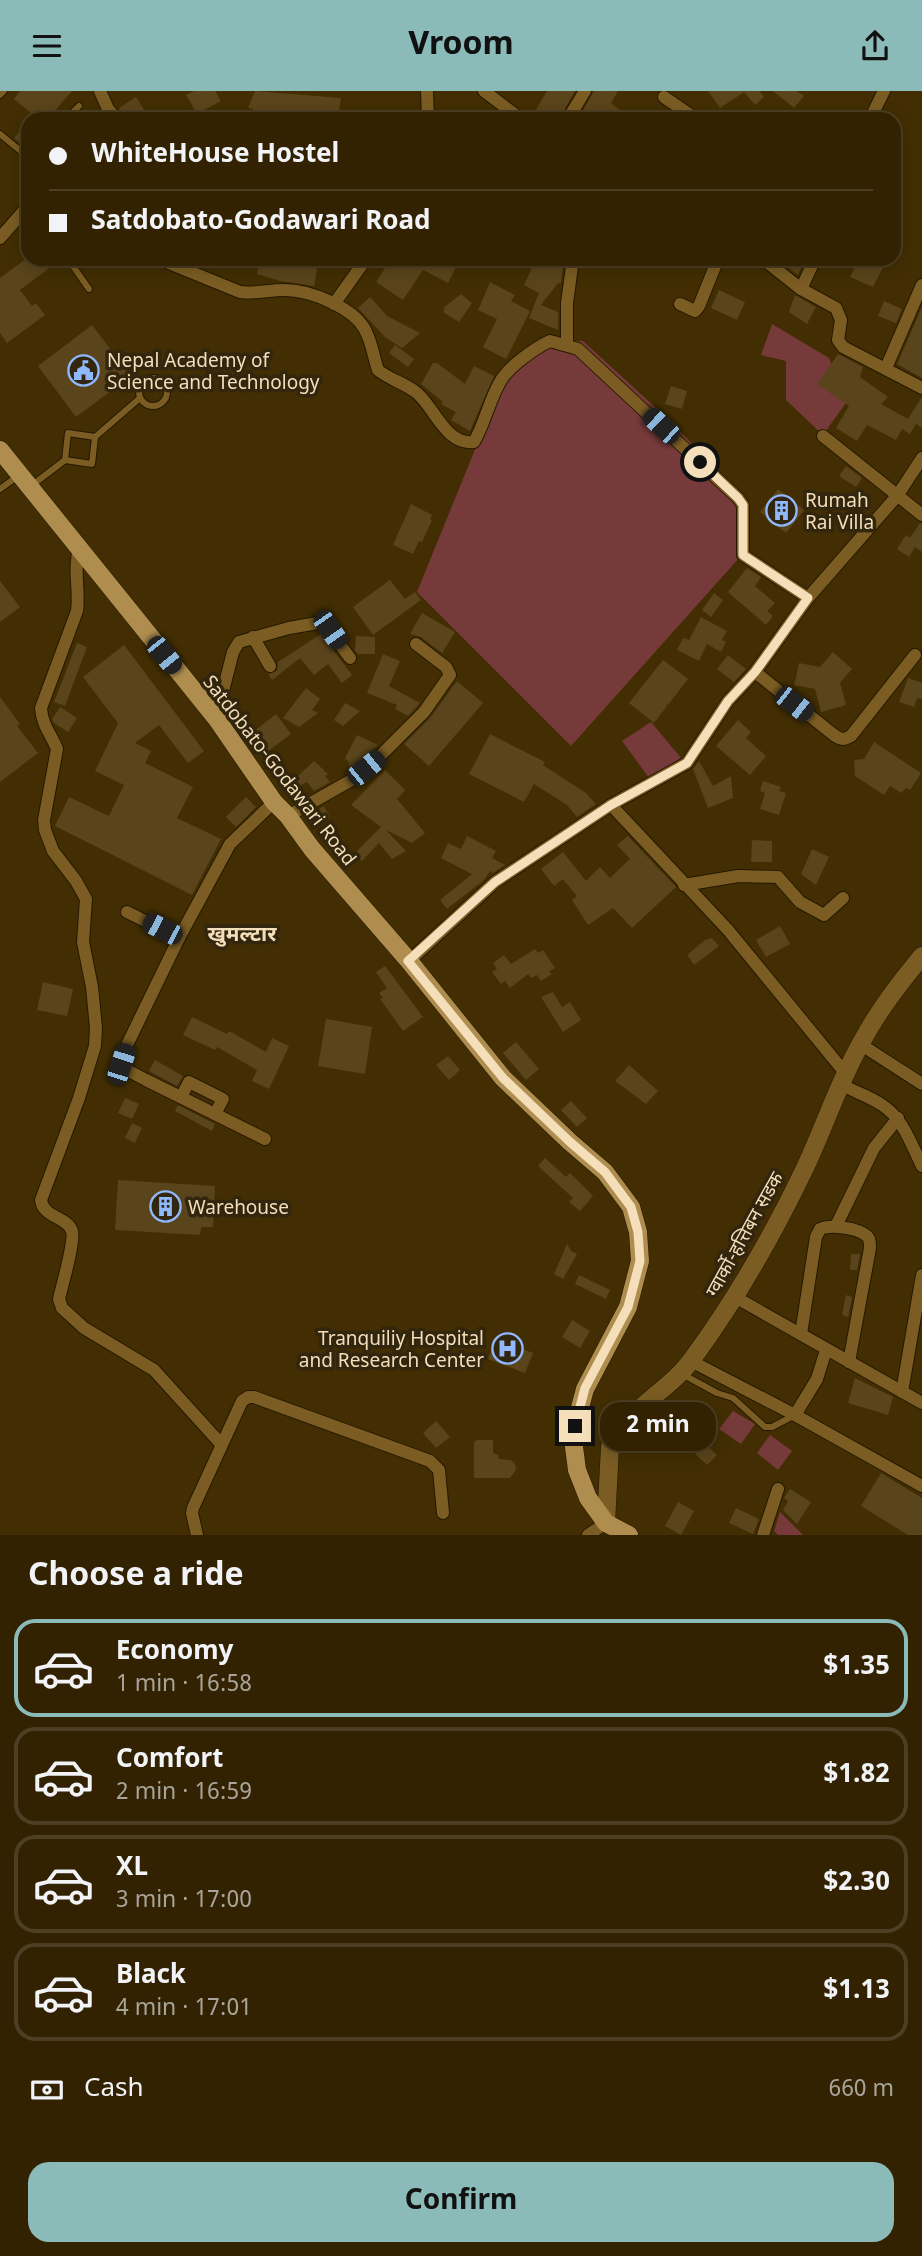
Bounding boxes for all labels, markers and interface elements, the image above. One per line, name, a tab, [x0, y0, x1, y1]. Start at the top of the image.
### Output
text: Vroom	[408, 25, 514, 67]
icon: menu	[28, 27, 66, 65]
icon: share	[856, 27, 894, 65]
text: WhiteHouse Hostel	[91, 139, 339, 173]
text: Satdobato-Godawari Road	[91, 206, 431, 240]
place label: Nepal Academy of Science and Technology	[107, 350, 320, 397]
public building icon: Nepal Academy of Science and Technology	[67, 354, 101, 388]
car	[639, 404, 684, 448]
route start	[684, 446, 716, 478]
place label: Rumah Rai Villa	[805, 490, 874, 537]
building icon: Rumah Rai Villa	[765, 494, 799, 528]
car	[310, 607, 351, 653]
car	[143, 632, 186, 678]
street label: Satdobato-Godawari Road	[196, 671, 360, 872]
car	[771, 683, 818, 725]
car	[344, 747, 389, 789]
car	[139, 910, 186, 948]
district label: खुमल्टार	[207, 922, 277, 950]
car	[105, 1041, 138, 1087]
street label: ग्वार्को-हत्तिबन सडक	[701, 1168, 791, 1302]
building icon: Warehouse	[148, 1190, 182, 1224]
place label: Warehouse	[188, 1197, 289, 1222]
place label: Tranquiliy Hospital and Research Center	[299, 1328, 484, 1375]
hospital icon: Tranquiliy Hospital and Research Center	[490, 1332, 524, 1366]
callout: 2 min	[600, 1401, 715, 1451]
route end	[559, 1410, 591, 1442]
text: 2 min	[626, 1411, 690, 1441]
text: Choose a ride	[28, 1556, 244, 1598]
text: Economy	[116, 1636, 233, 1670]
icon: car	[32, 1637, 95, 1700]
text: $1.35	[823, 1651, 890, 1685]
text: 1 min · 16:58	[116, 1670, 252, 1700]
text: Comfort	[116, 1744, 223, 1778]
icon: car	[32, 1745, 95, 1808]
text: $1.82	[823, 1759, 890, 1793]
text: 2 min · 16:59	[116, 1778, 252, 1808]
text: XL	[116, 1852, 148, 1886]
icon: car	[32, 1853, 95, 1916]
text: $2.30	[823, 1867, 890, 1901]
text: 3 min · 17:00	[116, 1886, 252, 1916]
text: Black	[116, 1960, 186, 1994]
icon: car	[32, 1961, 95, 2024]
text: $1.13	[823, 1975, 890, 2009]
text: 4 min · 17:01	[116, 1994, 252, 2024]
icon: cash	[28, 2071, 66, 2109]
text: Cash	[84, 2073, 144, 2107]
text: 660 m	[828, 2075, 894, 2105]
button: Confirm	[28, 2162, 894, 2242]

